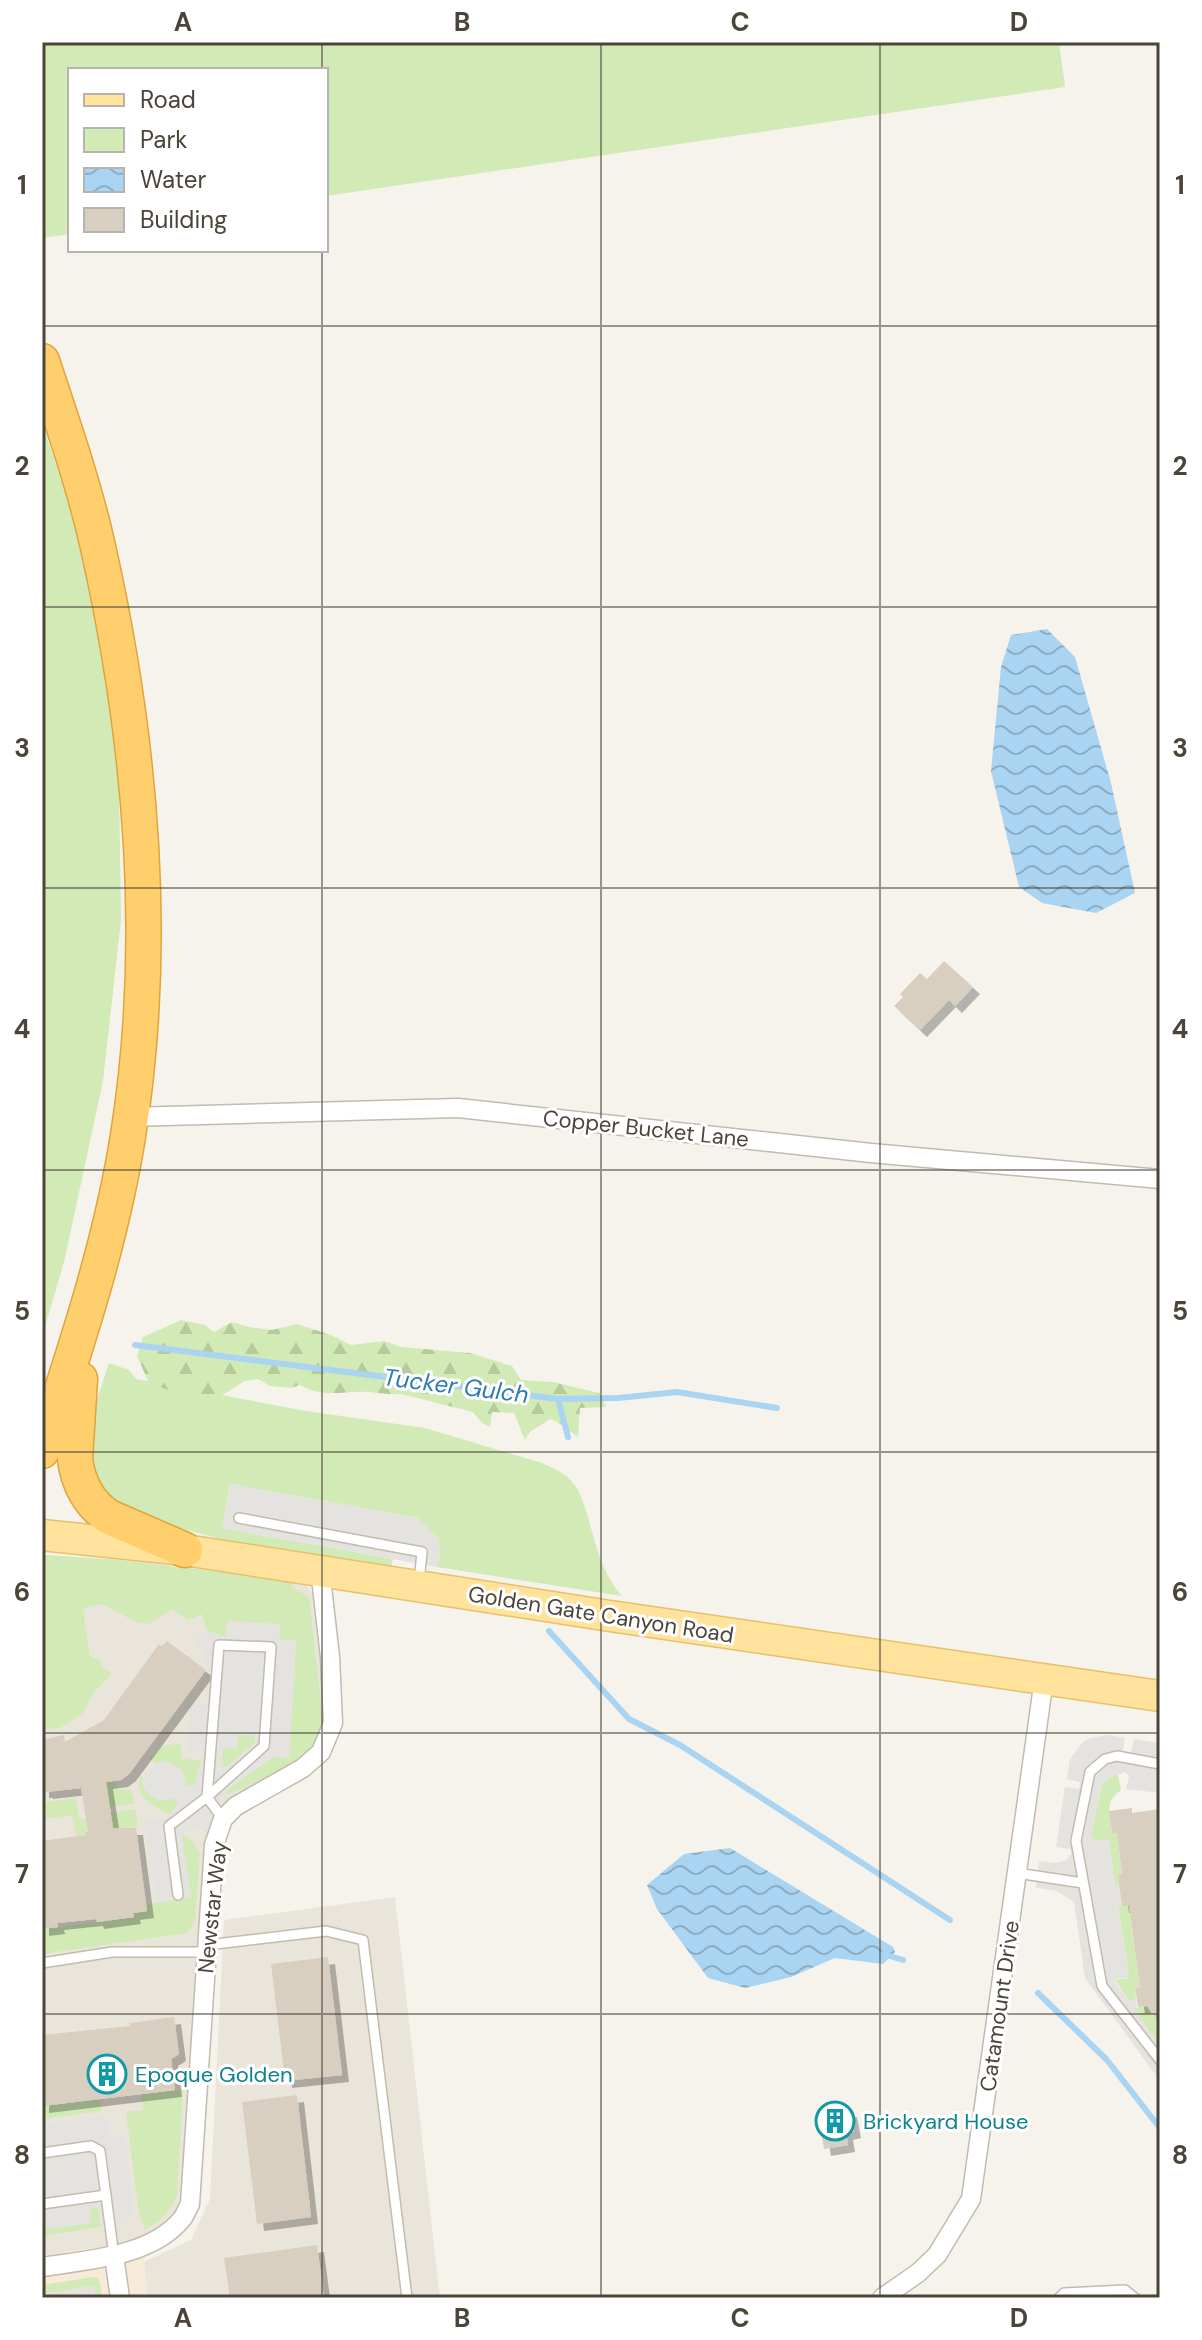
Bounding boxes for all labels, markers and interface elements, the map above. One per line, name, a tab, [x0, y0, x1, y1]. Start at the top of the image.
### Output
text: A	[174, 5, 192, 39]
text: B	[454, 5, 470, 39]
text: C	[730, 5, 750, 39]
text: D	[1010, 5, 1028, 39]
legend	[68, 68, 328, 252]
text: Road	[140, 84, 196, 115]
text: Park	[140, 124, 187, 155]
text: Water	[140, 164, 206, 195]
text: 1	[17, 168, 27, 202]
text: 1	[1175, 168, 1185, 202]
text: Building	[140, 204, 227, 235]
text: 2	[14, 449, 30, 483]
text: 2	[1172, 449, 1188, 483]
text: 3	[14, 731, 30, 765]
text: 3	[1172, 731, 1188, 765]
text: 4	[14, 1012, 30, 1046]
text: 4	[1172, 1012, 1188, 1046]
street label: Copper Bucket Lane	[542, 1103, 750, 1154]
text: 5	[14, 1294, 30, 1328]
text: 5	[1172, 1294, 1188, 1328]
water label: Tucker Gulch	[382, 1361, 530, 1410]
text: 6	[14, 1575, 30, 1609]
text: 6	[1172, 1575, 1188, 1609]
street label: Golden Gate Canyon Road	[466, 1579, 736, 1650]
street label: Newstar Way	[191, 1839, 234, 1975]
text: 7	[15, 1857, 29, 1891]
text: 7	[1173, 1857, 1187, 1891]
street label: Catamount Drive	[973, 1919, 1026, 2093]
building icon: Epoque Golden	[86, 2053, 128, 2095]
place label: Epoque Golden	[135, 2060, 293, 2089]
building icon: Brickyard House	[814, 2100, 856, 2142]
place label: Brickyard House	[863, 2107, 1028, 2136]
text: 8	[14, 2138, 30, 2172]
text: 8	[1172, 2138, 1188, 2172]
text: A	[174, 2301, 192, 2335]
text: B	[454, 2301, 470, 2335]
text: C	[730, 2301, 750, 2335]
text: D	[1010, 2301, 1028, 2335]

